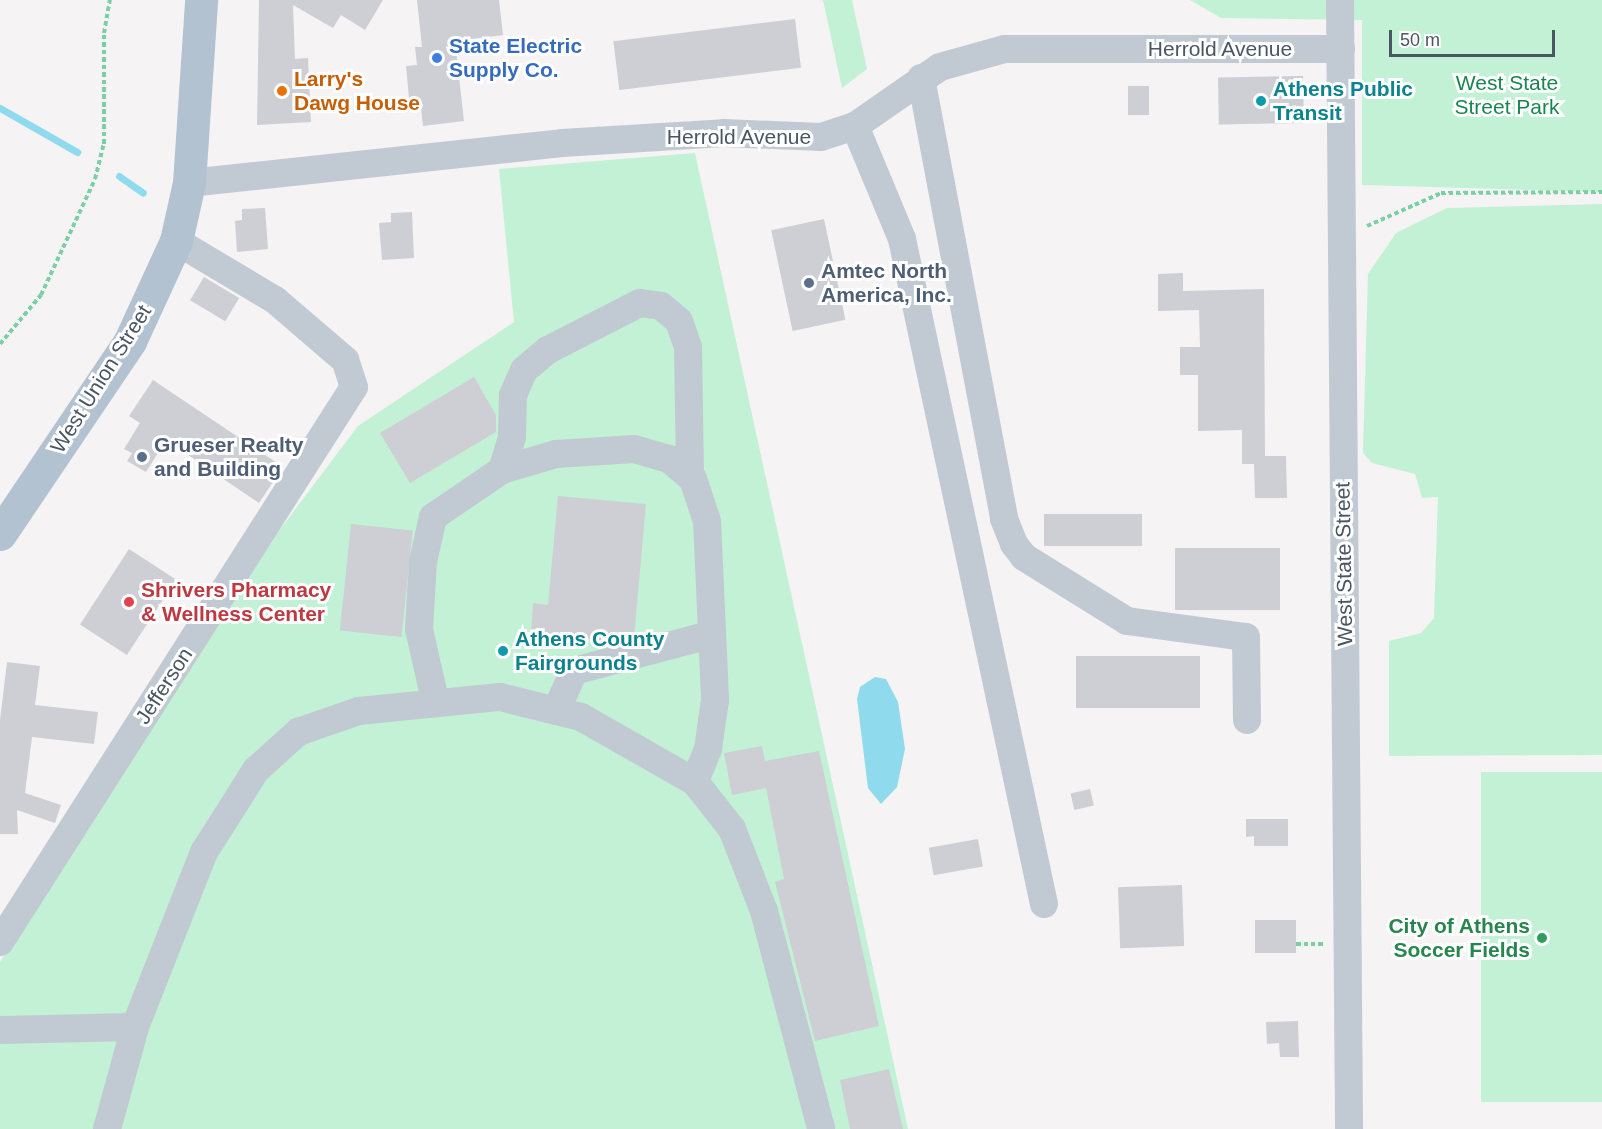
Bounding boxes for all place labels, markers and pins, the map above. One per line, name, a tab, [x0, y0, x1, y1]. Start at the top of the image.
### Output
place label: State Electric Supply Co.	[449, 33, 582, 83]
marker: State Electric Supply Co.	[430, 51, 444, 65]
place label: Larry's Dawg House	[294, 66, 420, 116]
place label: Athens Public Transit	[1273, 76, 1413, 126]
marker: Larry's Dawg House	[275, 84, 289, 98]
marker: Athens Public Transit	[1254, 94, 1268, 108]
place label: Amtec North America, Inc.	[821, 258, 952, 308]
marker: Amtec North America, Inc.	[802, 276, 816, 290]
place label: Grueser Realty and Building	[154, 432, 303, 482]
marker: Grueser Realty and Building	[135, 450, 149, 464]
place label: Shrivers Pharmacy & Wellness Center	[141, 577, 331, 627]
marker: Shrivers Pharmacy & Wellness Center	[122, 595, 136, 609]
place label: Athens County Fairgrounds	[515, 626, 664, 676]
marker: Athens County Fairgrounds	[496, 644, 510, 658]
place label: City of Athens Soccer Fields	[1388, 913, 1530, 963]
marker: City of Athens Soccer Fields	[1535, 931, 1549, 945]

